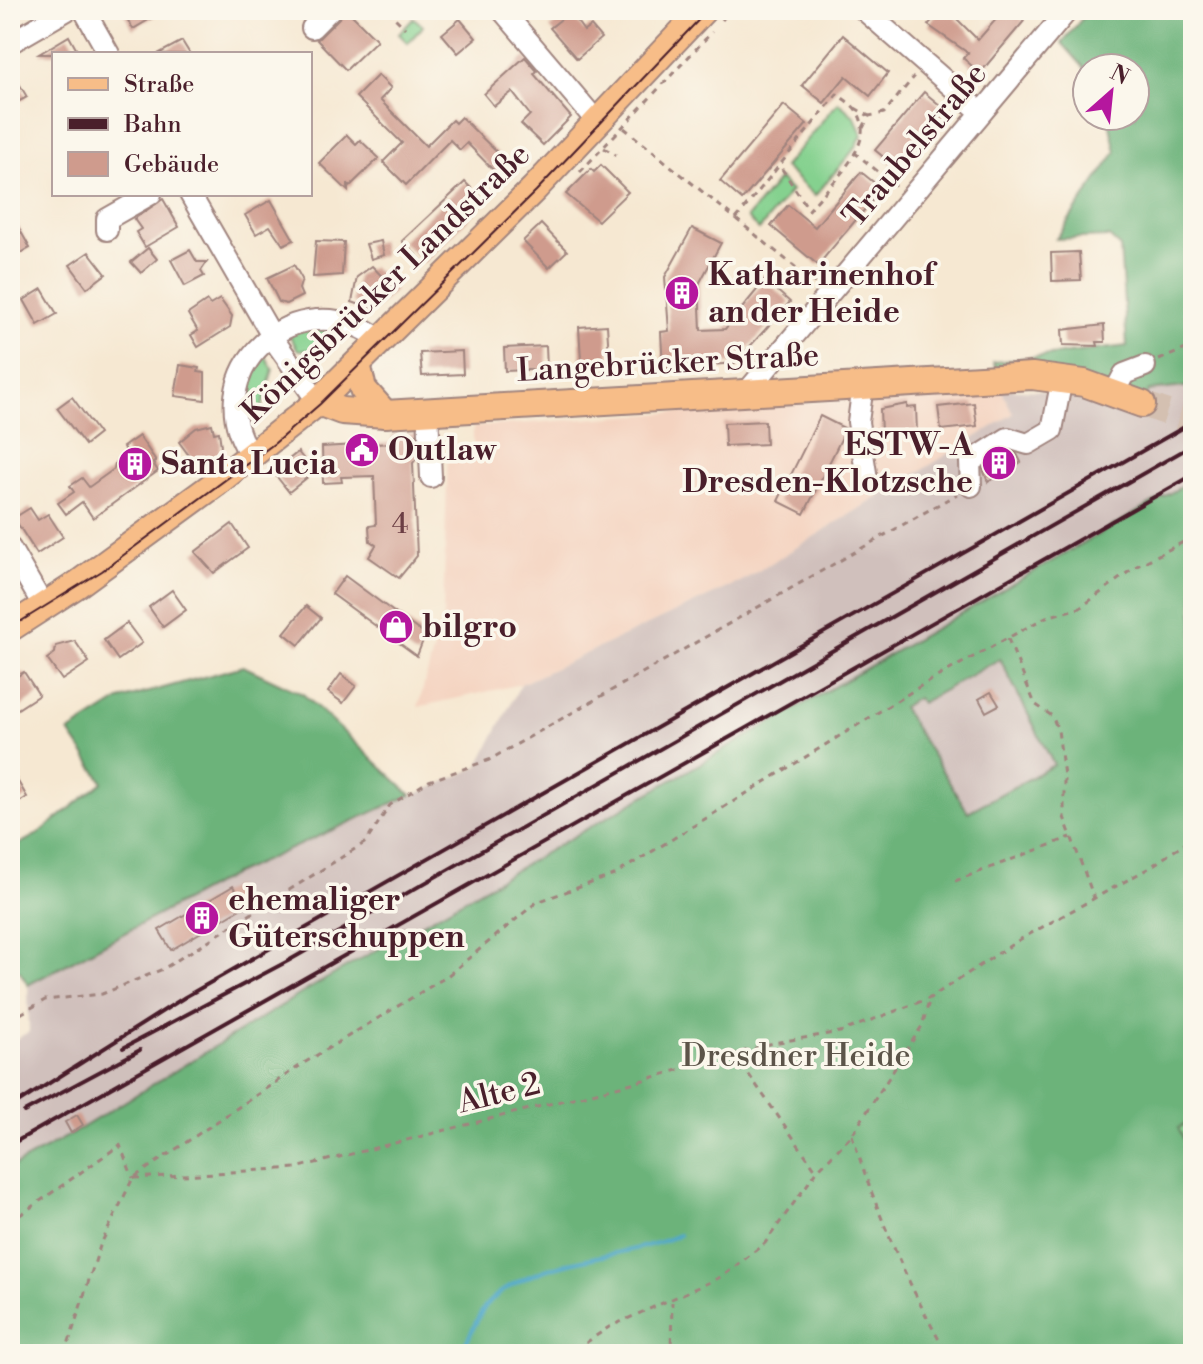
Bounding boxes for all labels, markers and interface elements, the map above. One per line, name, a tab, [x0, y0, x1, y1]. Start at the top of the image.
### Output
legend	[52, 52, 312, 196]
north arrow	[1071, 52, 1151, 132]
street label: Traubelstraße	[835, 54, 995, 236]
text: N	[1106, 60, 1134, 92]
text: Straße	[124, 70, 194, 100]
text: Bahn	[123, 110, 182, 140]
street label: Königsbrücker Landstraße	[233, 135, 539, 431]
text: Gebäude	[124, 150, 219, 180]
place label: Katharinenhof an der Heide	[708, 255, 938, 332]
building icon: Katharinenhof an der Heide	[663, 274, 701, 312]
street label: Langebrücker Straße	[516, 335, 820, 391]
place label: ESTW-A Dresden-Klotzsche	[682, 425, 974, 502]
place label: Outlaw	[388, 430, 497, 470]
public building icon: Outlaw	[343, 431, 381, 469]
place label: Santa Lucia	[161, 444, 337, 484]
building icon: ESTW-A Dresden-Klotzsche	[980, 444, 1018, 482]
building icon: Santa Lucia	[116, 445, 154, 483]
house number: 4	[392, 507, 408, 542]
place label: bilgro	[422, 607, 517, 647]
shop icon: bilgro	[377, 608, 415, 646]
place label: ehemaliger Güterschuppen	[228, 880, 465, 957]
building icon: ehemaliger Güterschuppen	[183, 899, 221, 937]
park label: Dresdner Heide	[681, 1036, 911, 1076]
street label: Alte 2	[453, 1063, 544, 1123]

